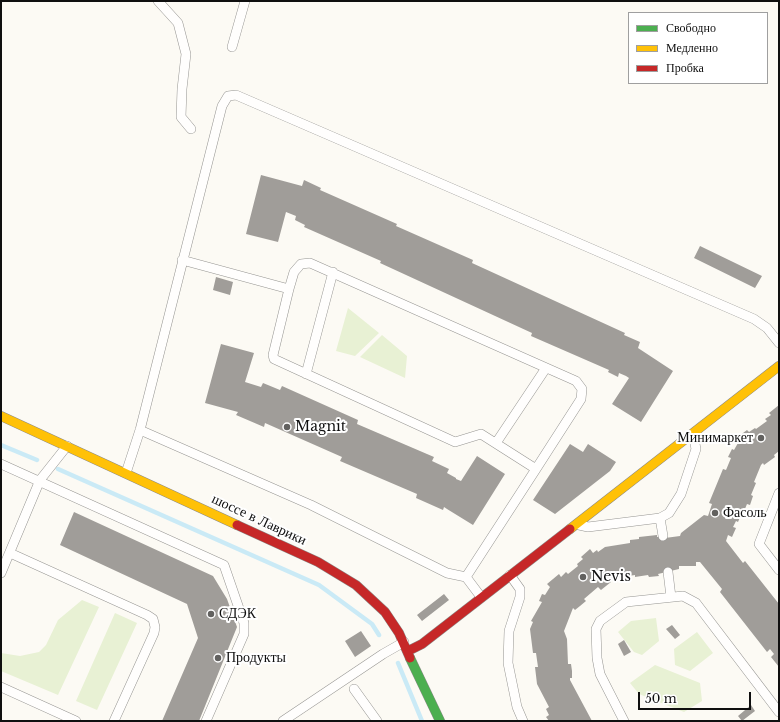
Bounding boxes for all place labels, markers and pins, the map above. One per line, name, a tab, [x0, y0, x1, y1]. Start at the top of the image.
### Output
place label: Magnit	[295, 419, 346, 435]
marker: Magnit	[282, 422, 292, 432]
place label: Минимаркет	[677, 430, 753, 446]
marker: Минимаркет	[756, 433, 766, 443]
place label: Фасоль	[723, 505, 767, 521]
marker: Фасоль	[710, 508, 720, 518]
place label: Nevis	[591, 569, 631, 585]
marker: Nevis	[578, 572, 588, 582]
place label: СДЭК	[219, 606, 256, 622]
marker: СДЭК	[206, 609, 216, 619]
place label: Продукты	[226, 650, 286, 666]
marker: Продукты	[213, 653, 223, 663]

